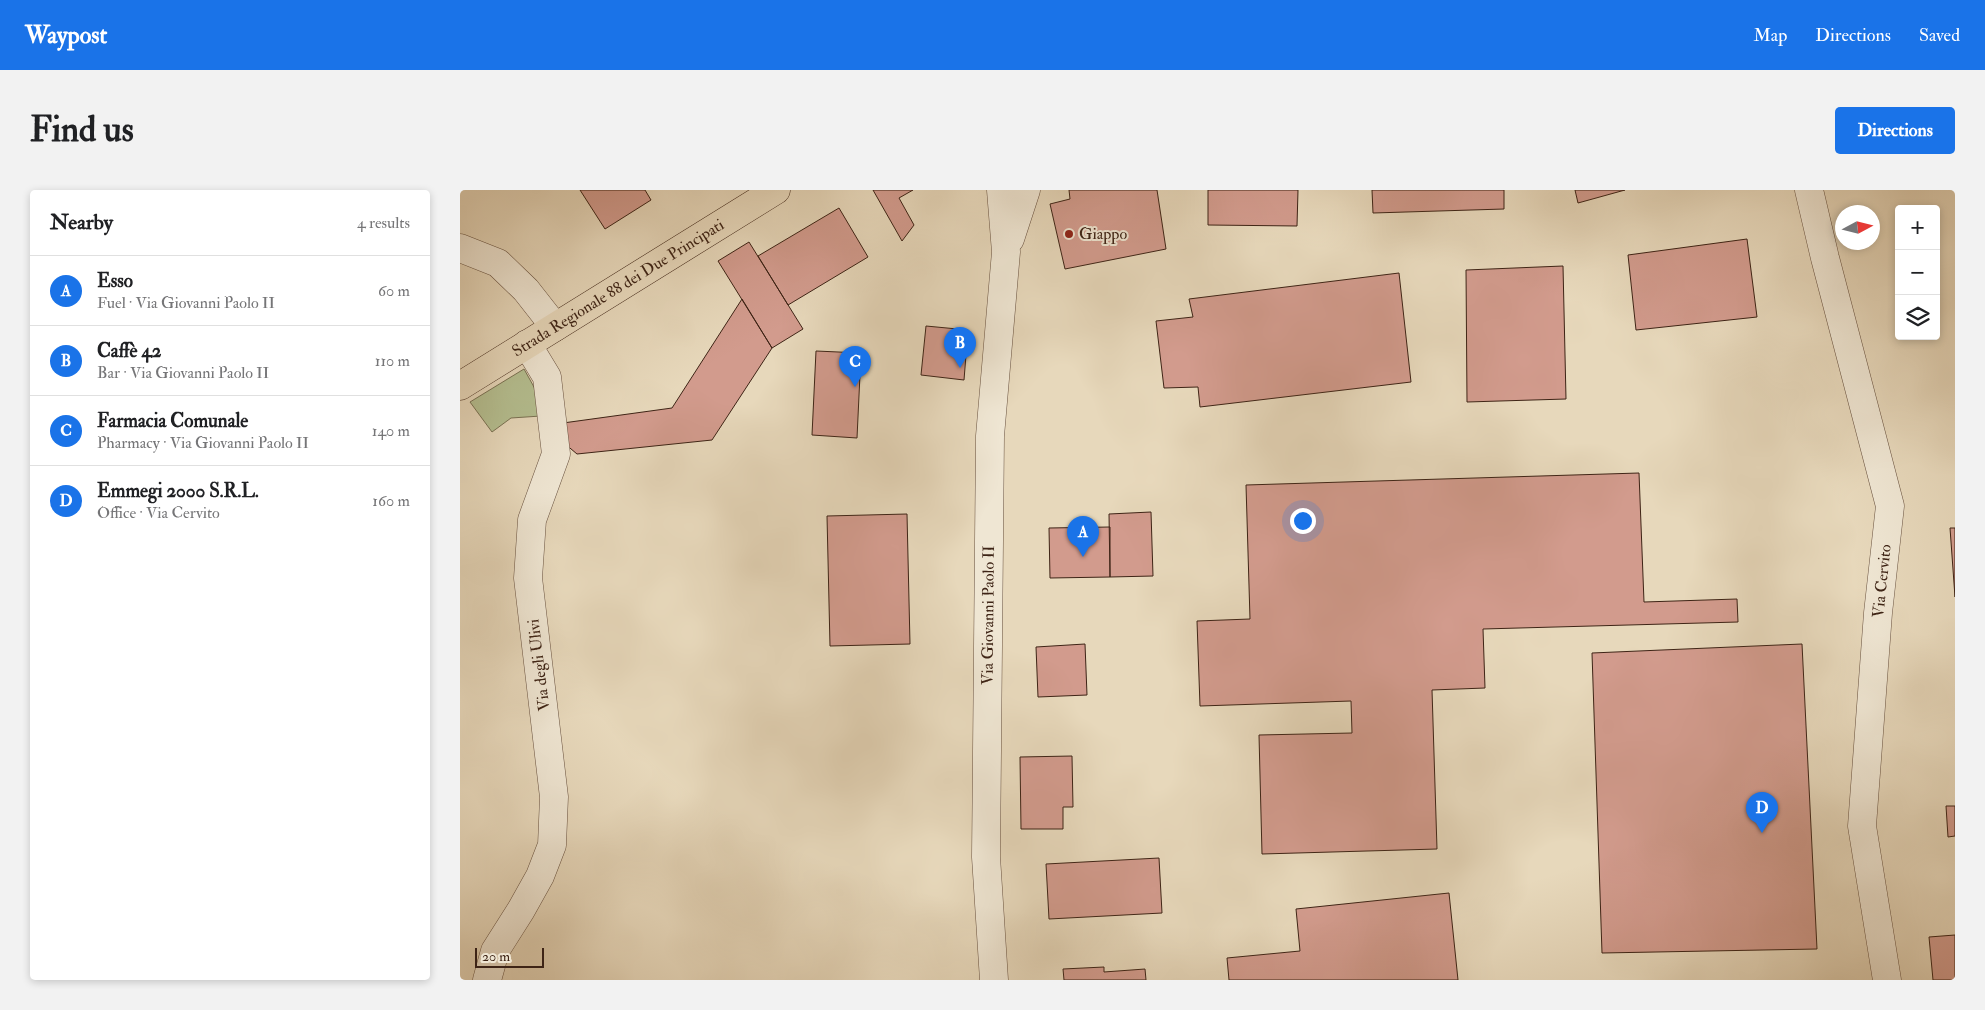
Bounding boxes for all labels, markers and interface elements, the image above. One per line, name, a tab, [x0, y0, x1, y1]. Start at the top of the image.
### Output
text: Waypost	[25, 20, 107, 51]
text: Map	[1754, 24, 1787, 47]
text: Directions	[1815, 24, 1891, 47]
text: Saved	[1919, 24, 1960, 47]
button: Directions	[1835, 107, 1955, 154]
text: Find us	[30, 108, 134, 152]
north arrow	[1835, 205, 1880, 250]
map controls	[1895, 205, 1940, 340]
button: +	[1895, 205, 1940, 250]
text: Nearby	[50, 209, 113, 236]
text: 4 results	[357, 213, 410, 233]
street label: Strada Regionale 88 dei Due Principati	[508, 215, 728, 361]
place label: Giappo	[1079, 224, 1127, 245]
marker: Giappo	[1063, 228, 1075, 240]
button: −	[1895, 250, 1940, 295]
text: Esso	[97, 269, 133, 293]
text: A	[61, 281, 71, 301]
text: 60 m	[378, 281, 410, 301]
text: Fuel · Via Giovanni Paolo II	[97, 293, 275, 313]
button: layers	[1895, 295, 1940, 340]
pin: B	[944, 327, 976, 368]
text: Caffè 42	[97, 339, 161, 363]
pin: C	[839, 346, 871, 387]
text: B	[61, 351, 71, 371]
text: 110 m	[375, 351, 410, 371]
text: Bar · Via Giovanni Paolo II	[97, 363, 269, 383]
text: Farmacia Comunale	[97, 409, 248, 433]
text: C	[60, 421, 72, 441]
text: 140 m	[372, 421, 410, 441]
text: Pharmacy · Via Giovanni Paolo II	[97, 433, 309, 453]
text: Emmegi 2000 S.R.L.	[97, 479, 259, 503]
text: D	[59, 491, 73, 511]
text: 160 m	[372, 491, 410, 511]
text: Office · Via Cervito	[97, 503, 220, 523]
your location	[1290, 508, 1316, 534]
pin: A	[1067, 516, 1099, 557]
street label: Via Cervito	[1868, 543, 1896, 619]
street label: Via Giovanni Paolo II	[978, 545, 999, 685]
street label: Via degli Ulivi	[523, 618, 555, 712]
pin: D	[1746, 792, 1778, 833]
scale bar	[475, 945, 544, 968]
text: 20 m	[482, 948, 510, 965]

